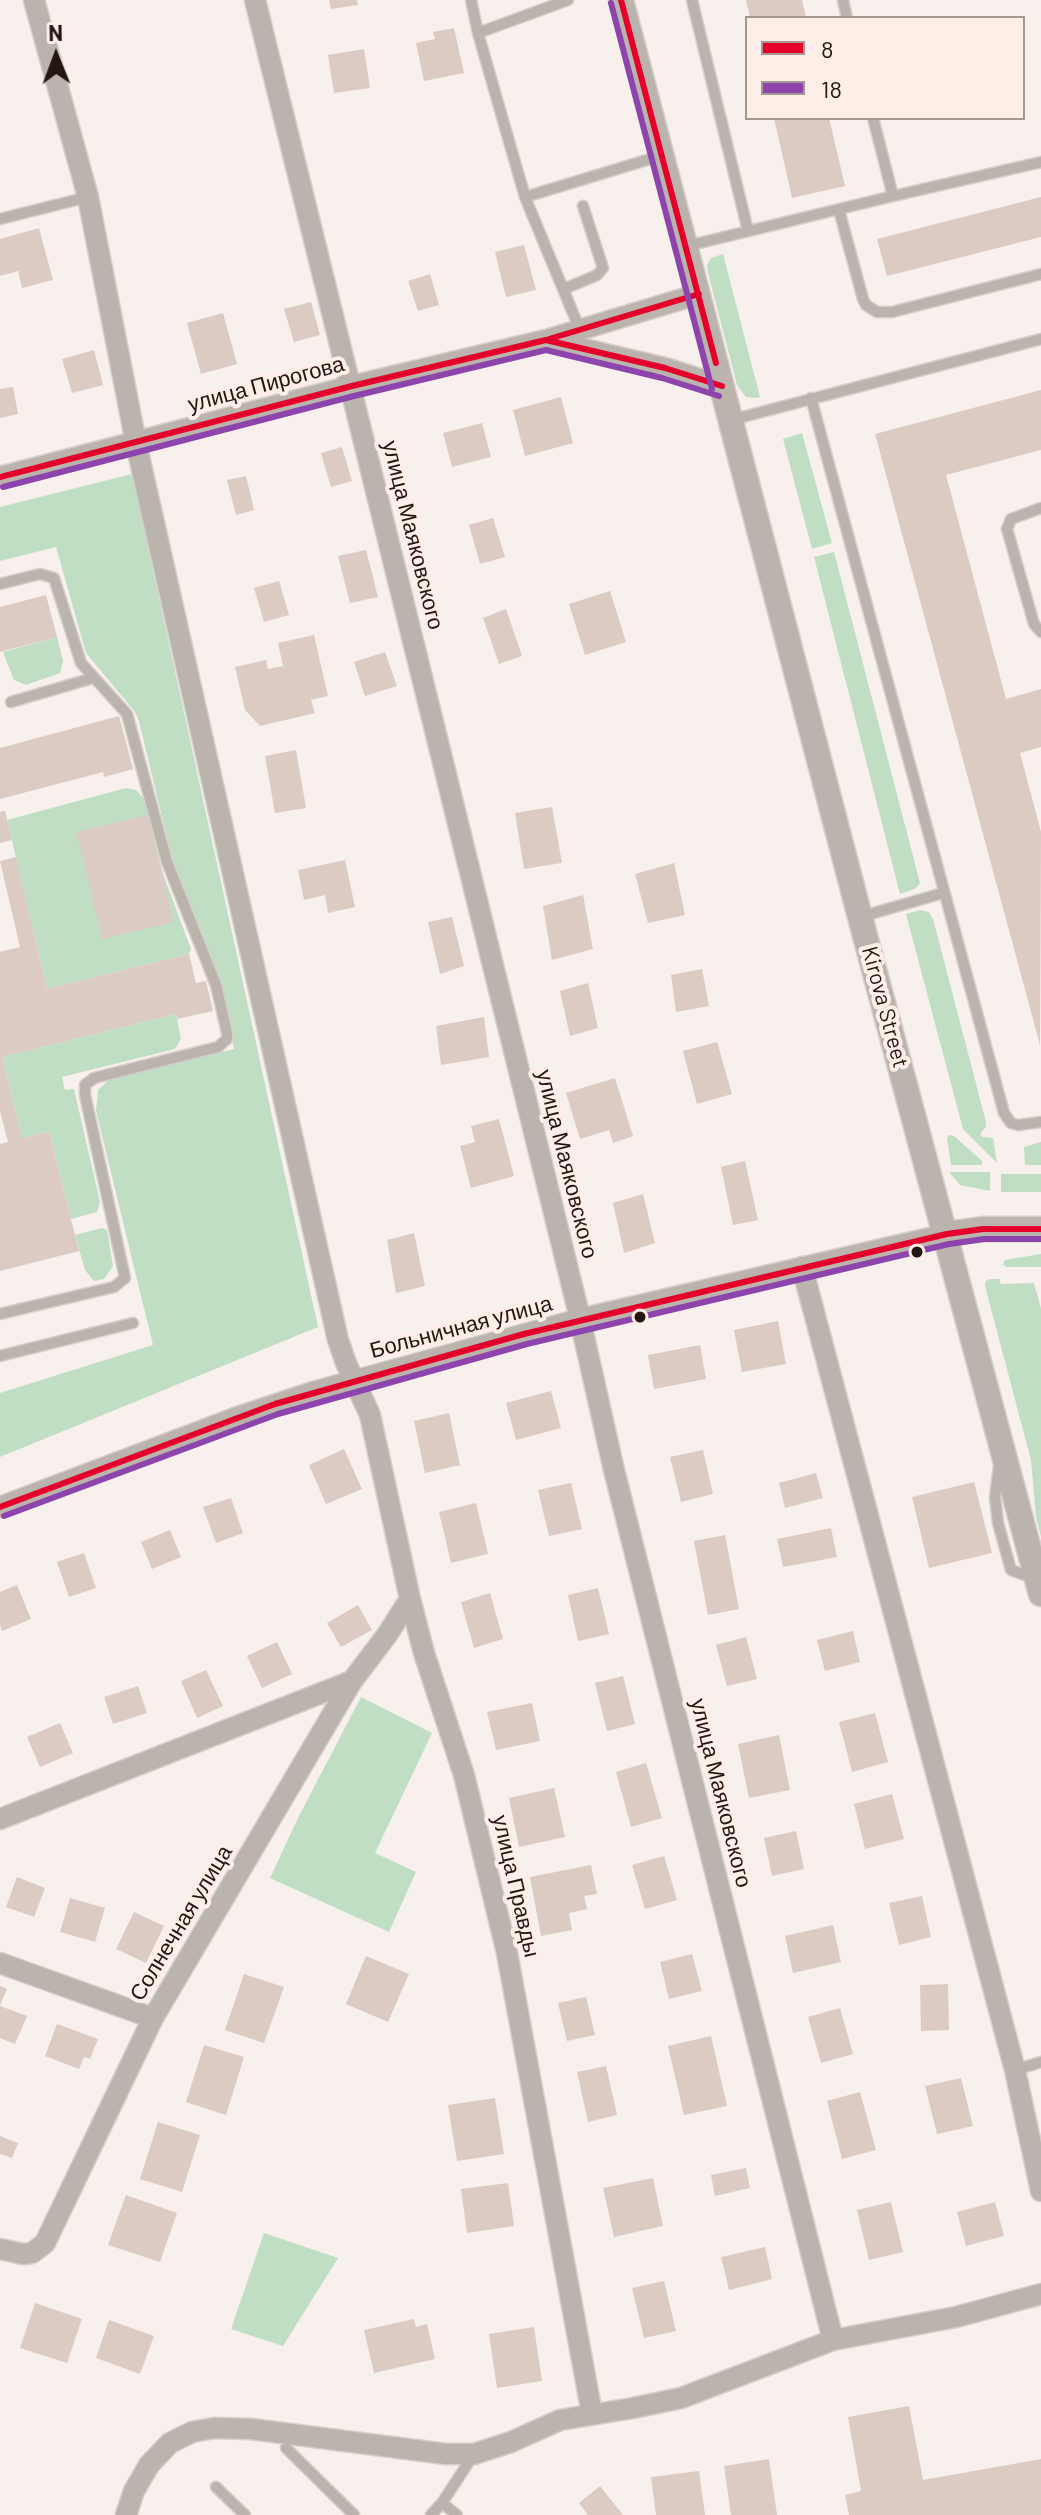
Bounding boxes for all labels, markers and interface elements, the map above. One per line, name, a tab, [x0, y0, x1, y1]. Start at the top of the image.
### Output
north arrow	[16, 16, 96, 96]
legend	[745, 16, 1025, 120]
text: N	[48, 19, 63, 45]
text: 8	[821, 34, 834, 63]
text: 18	[821, 74, 842, 103]
street label: улица Пирогова	[185, 350, 347, 418]
street label: улица Маяковского	[377, 438, 449, 632]
street label: Kirova Street	[856, 943, 914, 1071]
street label: улица Маяковского	[531, 1067, 603, 1261]
unlabelled marker	[909, 1244, 925, 1260]
street label: Больничная улица	[367, 1290, 555, 1364]
unlabelled marker	[632, 1309, 648, 1325]
street label: улица Маяковского	[685, 1696, 757, 1890]
street label: улица Правды	[487, 1812, 545, 1960]
street label: Солнечная улица	[124, 1840, 238, 2006]

